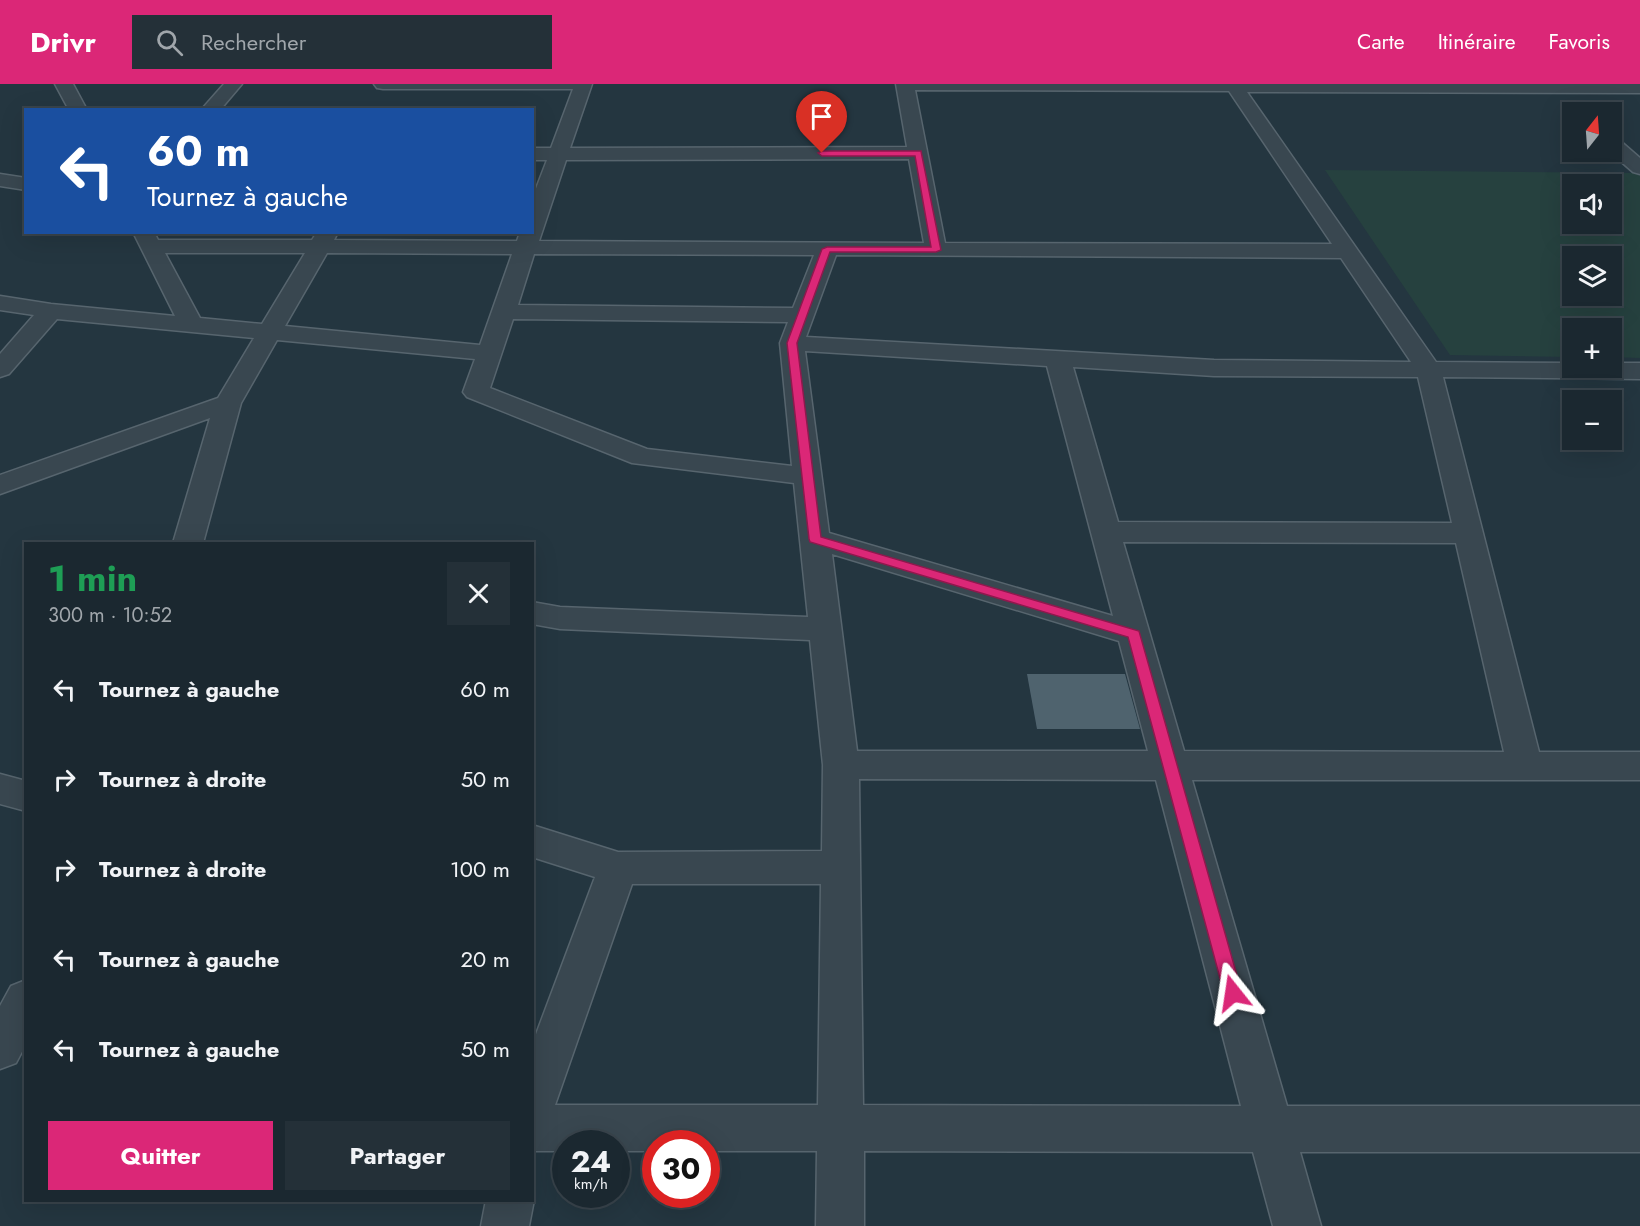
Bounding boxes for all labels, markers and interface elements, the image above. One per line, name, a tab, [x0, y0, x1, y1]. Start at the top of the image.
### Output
search box	[132, 15, 552, 69]
text: Drivr	[30, 22, 96, 63]
icon: search	[153, 26, 186, 59]
text: Rechercher	[201, 26, 306, 58]
text: Carte	[1357, 27, 1405, 57]
text: Itinéraire	[1438, 27, 1516, 57]
text: Favoris	[1549, 27, 1610, 57]
pin	[796, 91, 847, 153]
icon: arrive	[805, 100, 838, 133]
north arrow	[1562, 102, 1622, 162]
map controls	[1562, 102, 1622, 450]
text: 60 m	[147, 121, 250, 182]
icon: left	[48, 132, 126, 210]
button: sound	[1562, 174, 1622, 234]
text: Tournez à gauche	[147, 177, 348, 216]
button: layers	[1562, 246, 1622, 306]
button: +	[1562, 318, 1622, 378]
button: −	[1562, 390, 1622, 450]
text: 1 min	[48, 552, 137, 604]
button: close	[447, 562, 510, 625]
text: 300 m · 10:52	[48, 601, 172, 630]
icon: left	[48, 673, 81, 706]
text: Tournez à gauche	[99, 673, 279, 705]
text: 60 m	[460, 673, 510, 705]
icon: right	[48, 763, 81, 796]
text: Tournez à droite	[99, 763, 266, 795]
text: 50 m	[461, 763, 510, 795]
icon: right	[48, 853, 81, 886]
text: Tournez à droite	[99, 853, 266, 885]
text: 100 m	[450, 853, 510, 885]
icon: left	[48, 943, 81, 976]
text: Tournez à gauche	[99, 943, 279, 975]
text: 20 m	[461, 943, 510, 975]
position arrow	[1201, 961, 1265, 1025]
icon: left	[48, 1033, 81, 1066]
text: Tournez à gauche	[99, 1033, 279, 1065]
text: 50 m	[461, 1033, 510, 1065]
button: Quitter	[48, 1121, 273, 1190]
button: Partager	[285, 1121, 510, 1190]
speed limit sign: 30	[642, 1130, 720, 1208]
text: 24	[571, 1140, 611, 1183]
text: km/h	[574, 1173, 608, 1195]

